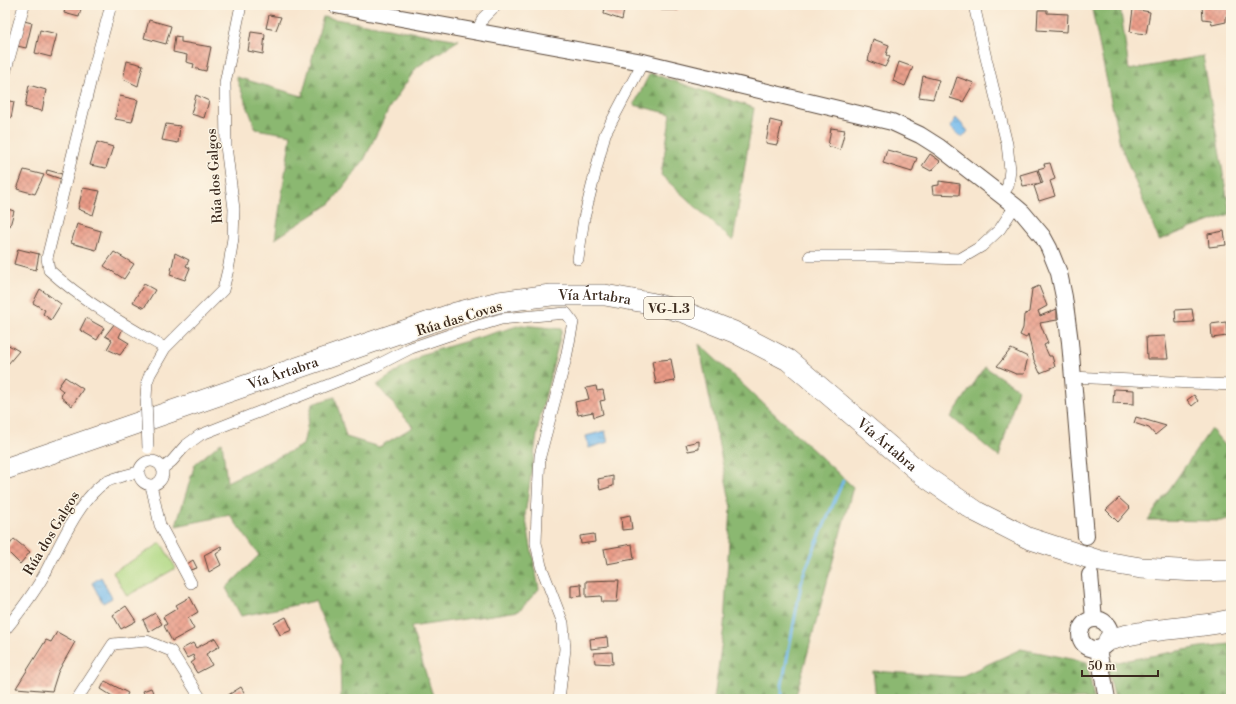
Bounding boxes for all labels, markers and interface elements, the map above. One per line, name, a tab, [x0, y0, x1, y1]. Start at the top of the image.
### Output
street label: Rúa dos Galgos	[203, 128, 227, 224]
street label: Vía Ártabra	[557, 285, 633, 310]
street label: Rúa das Covas	[414, 297, 504, 341]
road number: VG-1.3	[644, 297, 694, 319]
street label: Vía Ártabra	[245, 353, 322, 395]
street label: Vía Ártabra	[852, 414, 921, 476]
street label: Rúa dos Galgos	[20, 488, 84, 579]
scale bar	[1082, 652, 1158, 678]
text: 50 m	[1088, 659, 1116, 674]

